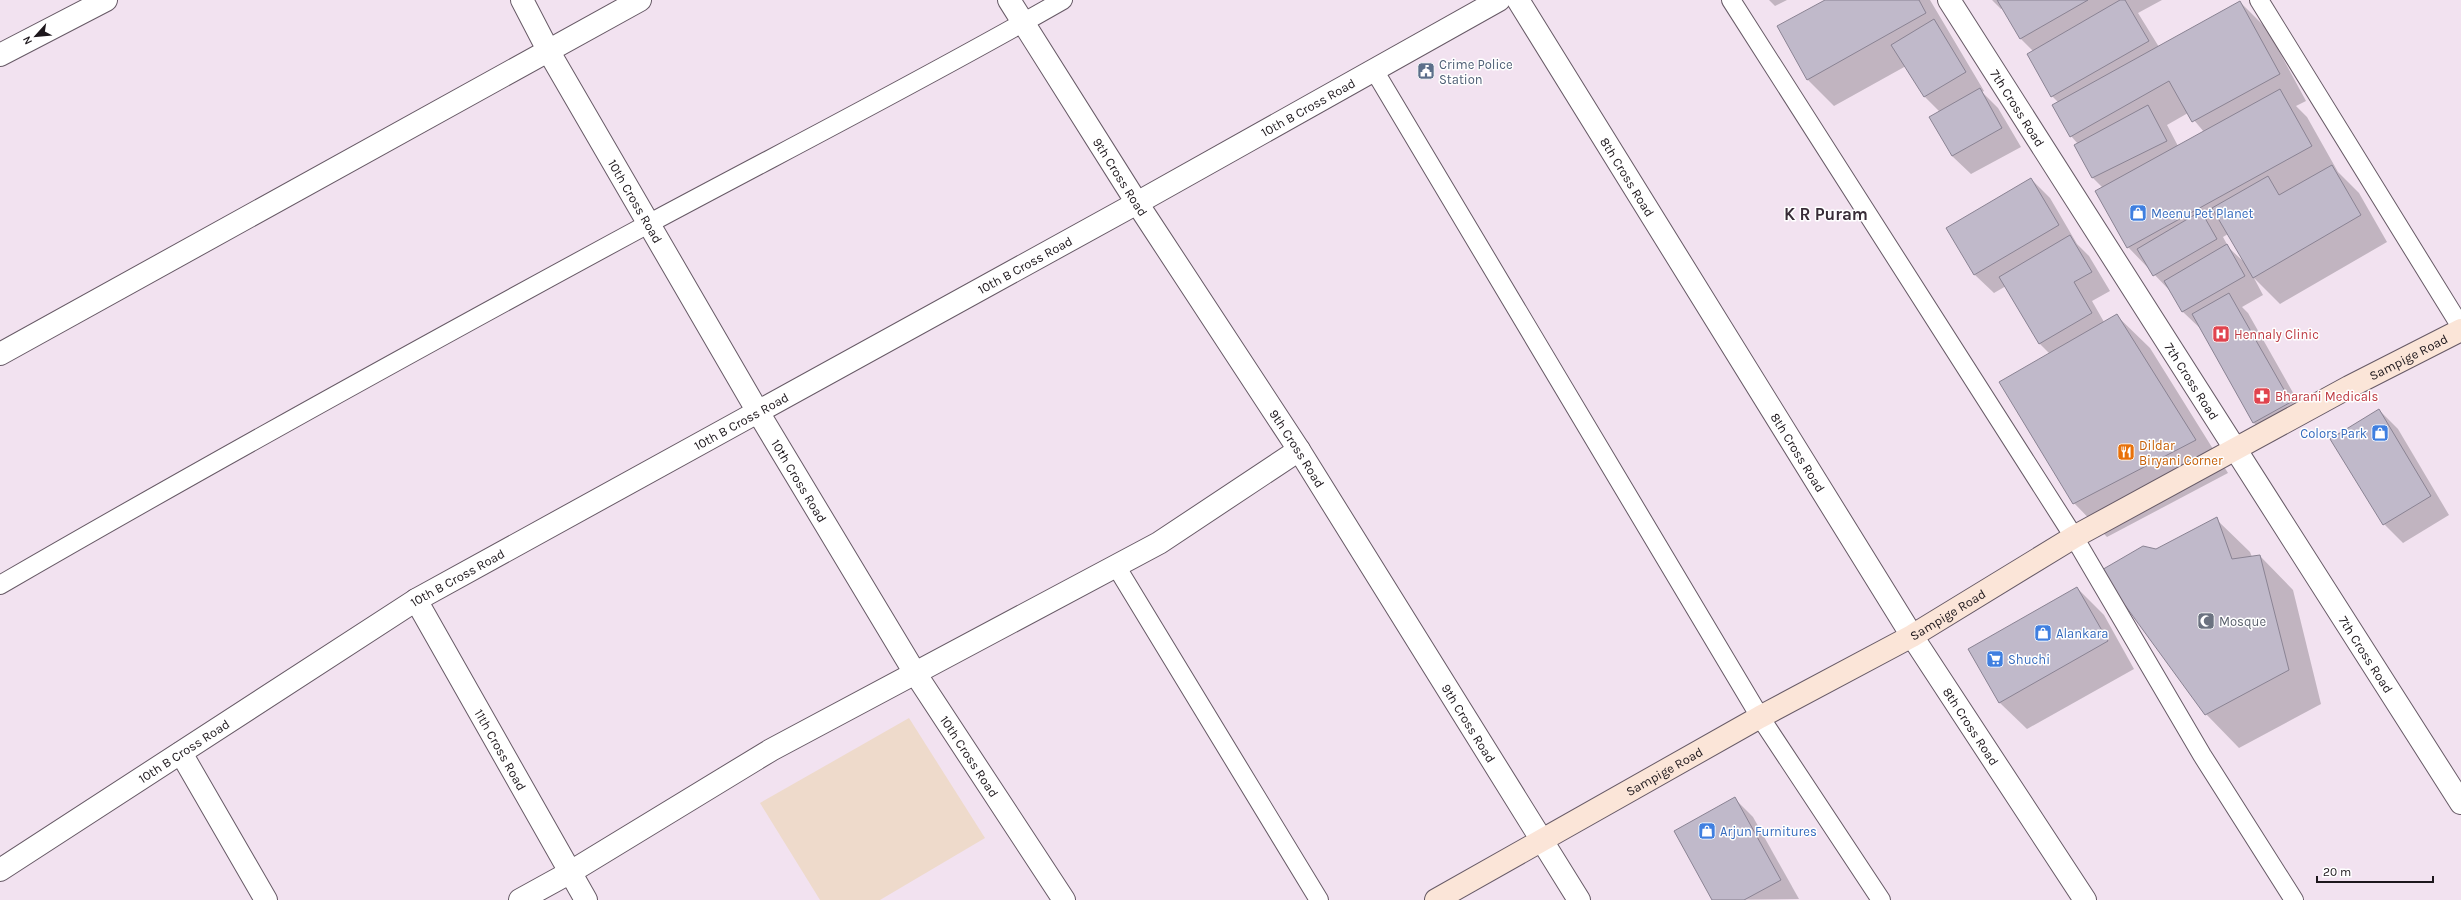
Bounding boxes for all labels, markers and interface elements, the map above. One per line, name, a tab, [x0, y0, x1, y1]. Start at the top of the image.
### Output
north arrow	[16, 16, 56, 56]
text: N	[20, 34, 35, 47]
place label: Crime Police Station	[1439, 57, 1513, 87]
public building icon: Crime Police Station	[1416, 61, 1436, 81]
street label: 7th Cross Road	[1987, 67, 2048, 150]
street label: 10th B Cross Road	[1258, 75, 1358, 140]
street label: 9th Cross Road	[1090, 135, 1151, 219]
street label: 8th Cross Road	[1597, 135, 1657, 219]
street label: 10th Cross Road	[605, 157, 665, 246]
shop icon: Meenu Pet Planet	[2128, 203, 2148, 223]
district label: K R Puram	[1784, 204, 1868, 224]
place label: Meenu Pet Planet	[2151, 206, 2254, 221]
street label: 10th B Cross Road	[975, 233, 1075, 297]
hospital icon: Hennaly Clinic	[2211, 324, 2231, 344]
place label: Hennaly Clinic	[2234, 327, 2319, 342]
street label: Sampige Road	[2367, 331, 2450, 383]
street label: 7th Cross Road	[2161, 340, 2222, 423]
pharmacy icon: Bharani Medicals	[2252, 386, 2272, 406]
street label: 10th B Cross Road	[691, 389, 791, 453]
place label: Bharani Medicals	[2275, 389, 2379, 404]
street label: 9th Cross Road	[1266, 407, 1327, 490]
street label: 8th Cross Road	[1768, 410, 1828, 495]
shop icon: Colors Park	[2370, 423, 2390, 443]
place label: Colors Park	[2300, 426, 2367, 441]
street label: 10th Cross Road	[768, 437, 830, 525]
place label: Dildar Biryani Corner	[2139, 438, 2223, 468]
restaurant icon: Dildar Biryani Corner	[2116, 442, 2136, 462]
street label: 10th B Cross Road	[407, 546, 507, 610]
street label: Sampige Road	[1907, 586, 1988, 643]
mosque icon: Mosque	[2196, 611, 2216, 631]
street label: 7th Cross Road	[2336, 613, 2396, 696]
place label: Mosque	[2219, 614, 2266, 630]
shop icon: Alankara	[2033, 623, 2053, 643]
place label: Alankara	[2056, 626, 2108, 641]
supermarket icon: Shuchi	[1985, 649, 2005, 669]
place label: Shuchi	[2008, 652, 2050, 667]
street label: 9th Cross Road	[1438, 681, 1499, 765]
street label: 8th Cross Road	[1940, 685, 2002, 768]
street label: 11th Cross Road	[471, 707, 529, 793]
street label: 10th Cross Road	[937, 713, 1001, 800]
street label: 10th B Cross Road	[136, 716, 232, 786]
street label: Sampige Road	[1623, 744, 1705, 799]
shop icon: Arjun Furnitures	[1697, 821, 1717, 841]
place label: Arjun Furnitures	[1720, 824, 1817, 839]
scale bar	[2317, 858, 2433, 884]
text: 20 m	[2323, 865, 2351, 879]

